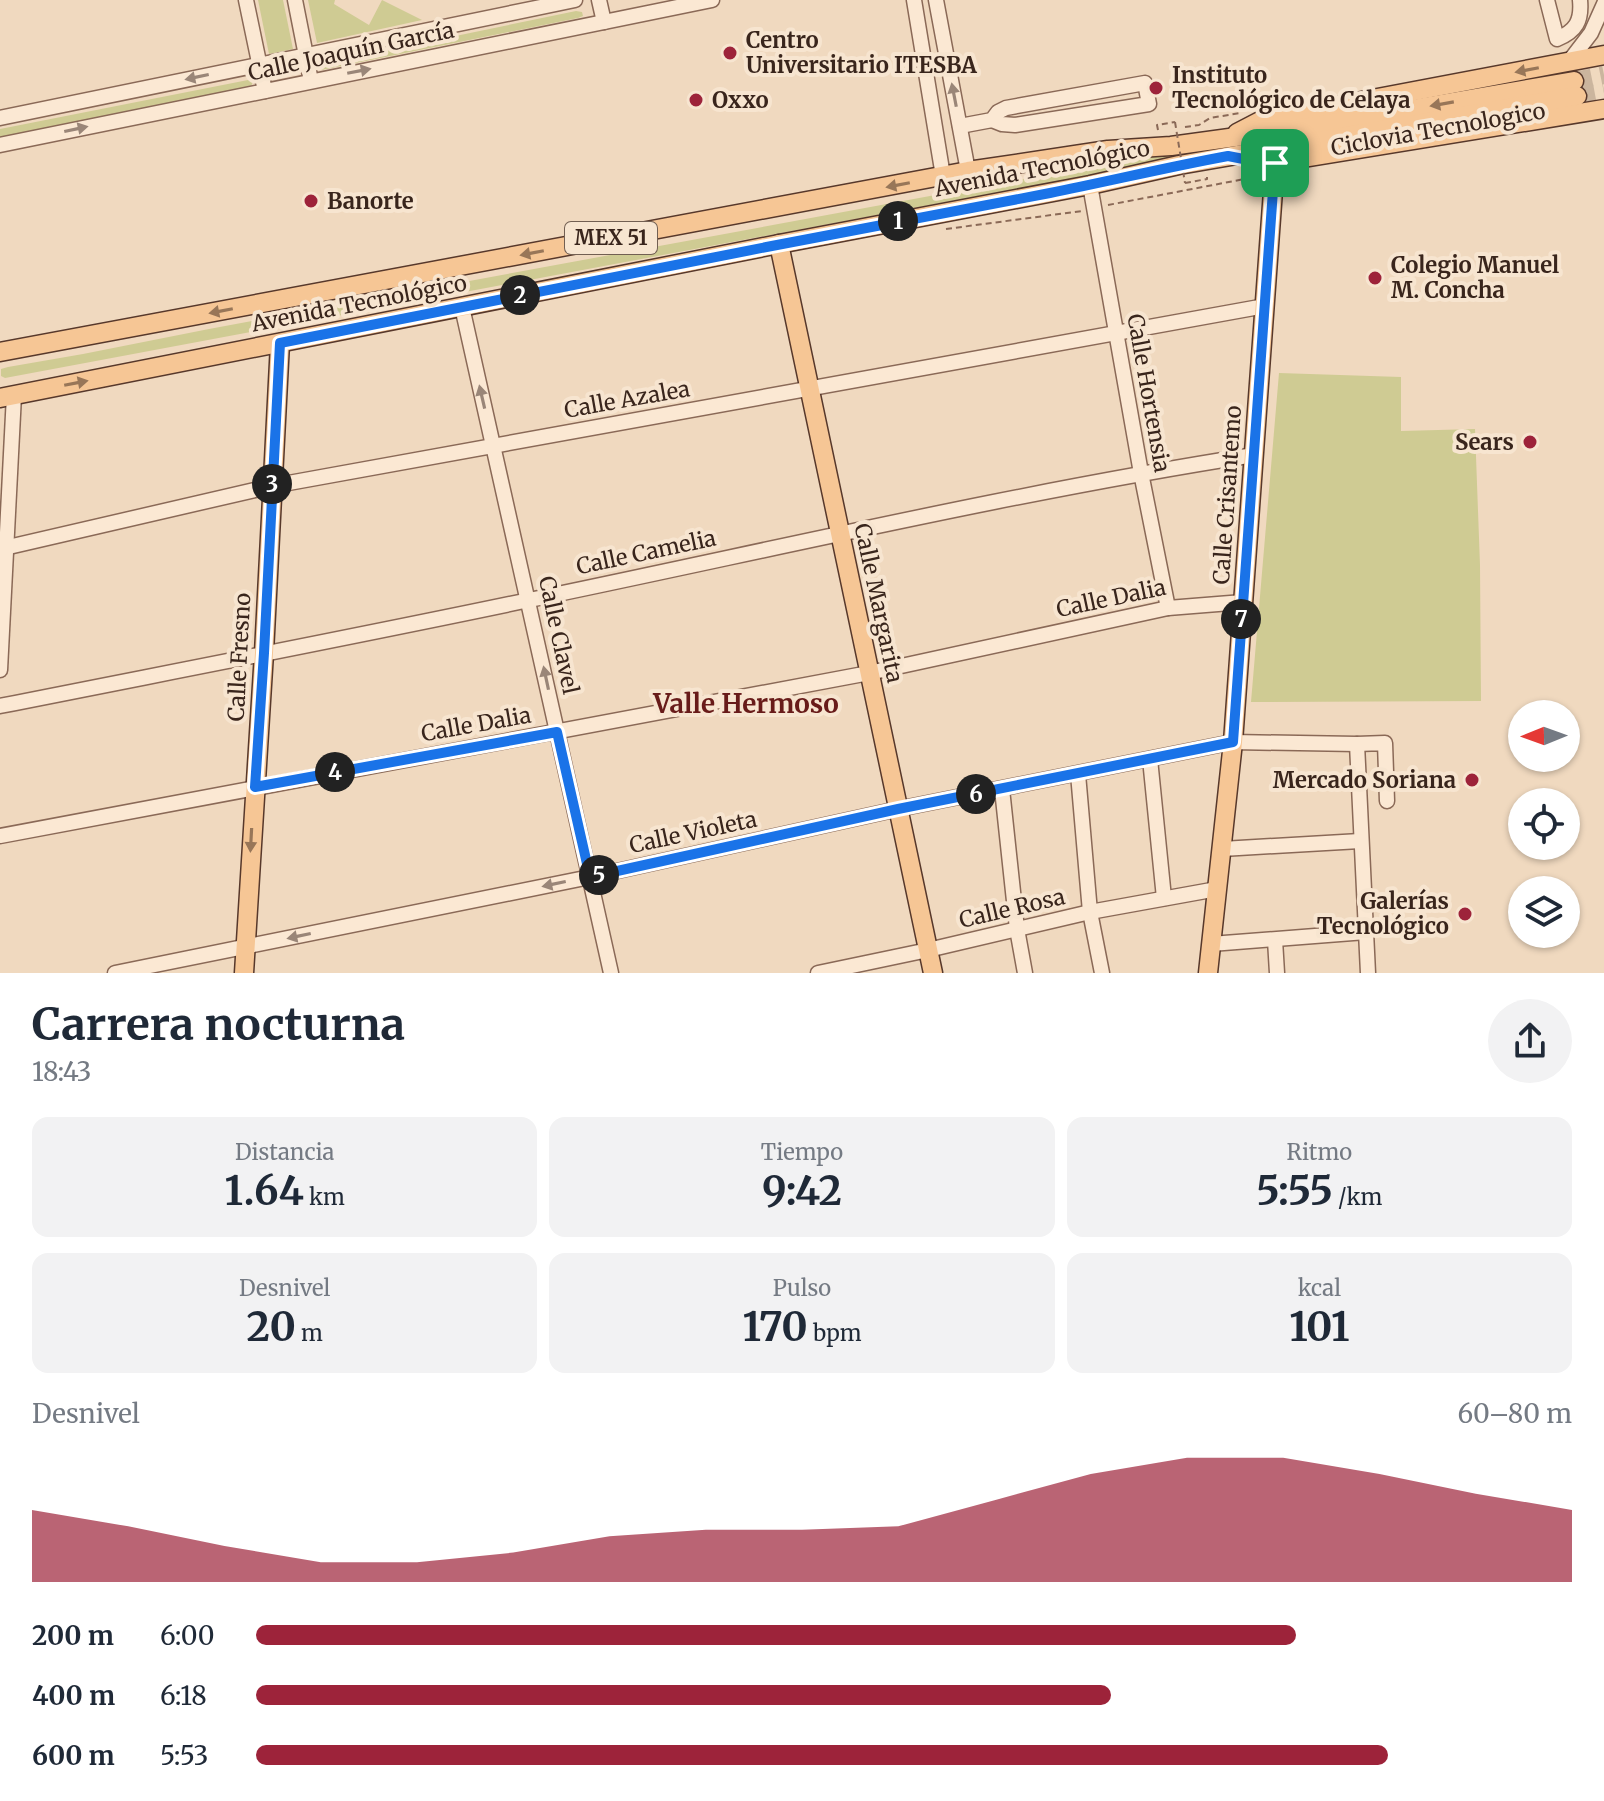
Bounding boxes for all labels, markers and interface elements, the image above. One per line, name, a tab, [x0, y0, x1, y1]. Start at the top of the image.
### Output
street label: Calle Joaquín García	[245, 15, 457, 87]
place label: Centro Universitario ITESBA	[746, 26, 977, 79]
marker: Centro Universitario ITESBA	[721, 44, 739, 62]
place label: Instituto Tecnológico de Celaya	[1172, 61, 1411, 114]
one-way arrow	[346, 65, 371, 77]
one-way arrow	[1515, 65, 1540, 77]
one-way arrow	[184, 72, 209, 84]
marker: Instituto Tecnológico de Celaya	[1147, 79, 1165, 97]
one-way arrow	[947, 82, 959, 107]
place label: Oxxo	[712, 86, 769, 114]
marker: Oxxo	[687, 91, 705, 109]
street label: Ciclovia Tecnologico	[1329, 96, 1547, 162]
one-way arrow	[1429, 98, 1454, 110]
one-way arrow	[64, 122, 89, 135]
pin	[1241, 129, 1309, 197]
street label: Avenida Tecnológico	[931, 133, 1152, 203]
icon: arrive	[1253, 141, 1297, 185]
one-way arrow	[885, 179, 910, 191]
place label: Banorte	[327, 187, 414, 215]
marker: Banorte	[302, 192, 320, 210]
pin: 1	[878, 201, 918, 241]
text: 1	[893, 207, 903, 235]
road number: MEX 51	[565, 222, 657, 254]
one-way arrow	[519, 247, 544, 259]
place label: Colegio Manuel M. Concha	[1391, 251, 1559, 304]
street label: Avenida Tecnológico	[248, 268, 469, 338]
marker: Colegio Manuel M. Concha	[1366, 269, 1384, 287]
pin: 2	[500, 275, 540, 315]
text: 2	[514, 281, 526, 309]
one-way arrow	[209, 305, 234, 317]
street label: Calle Hortensia	[1121, 312, 1177, 475]
street label: Calle Azalea	[562, 374, 692, 424]
one-way arrow	[64, 376, 89, 389]
one-way arrow	[475, 385, 488, 410]
street label: Calle Crisantemo	[1207, 404, 1247, 585]
place label: Sears	[1455, 428, 1514, 456]
marker: Sears	[1521, 433, 1539, 451]
pin: 3	[252, 464, 292, 504]
text: 3	[266, 470, 278, 498]
street label: Calle Margarita	[848, 521, 910, 685]
street label: Calle Camelia	[574, 523, 719, 580]
street label: Calle Clavel	[533, 573, 585, 697]
street label: Calle Dalia	[1054, 573, 1168, 623]
street label: Calle Fresno	[222, 592, 256, 722]
pin: 7	[1221, 599, 1261, 639]
text: 7	[1234, 605, 1248, 633]
one-way arrow	[539, 665, 552, 690]
district label: Valle Hermoso	[652, 687, 839, 720]
north arrow	[1508, 700, 1580, 772]
map controls	[1508, 700, 1580, 948]
street label: Calle Dalia	[419, 701, 533, 747]
pin: 4	[315, 752, 355, 792]
text: 4	[328, 758, 342, 786]
place label: Mercado Soriana	[1273, 766, 1456, 794]
marker: Mercado Soriana	[1463, 771, 1481, 789]
pin: 6	[956, 774, 996, 814]
text: 6	[969, 780, 983, 808]
button: locate	[1508, 788, 1580, 860]
street label: Calle Violeta	[627, 805, 760, 859]
one-way arrow	[245, 828, 258, 853]
pin: 5	[579, 855, 619, 895]
text: 5	[593, 861, 605, 889]
button: layers	[1508, 876, 1580, 948]
one-way arrow	[541, 878, 566, 891]
street label: Calle Rosa	[956, 882, 1068, 934]
place label: Galerías Tecnológico	[1317, 887, 1449, 940]
marker: Galerías Tecnológico	[1456, 905, 1474, 923]
one-way arrow	[286, 930, 311, 943]
text: Carrera nocturna	[32, 997, 405, 1052]
button: share	[1488, 999, 1572, 1083]
text: 18:43	[32, 1055, 91, 1088]
text: Distancia	[235, 1138, 334, 1166]
text: Tiempo	[761, 1138, 843, 1166]
text: Ritmo	[1287, 1138, 1352, 1166]
text: 1.64	[224, 1166, 304, 1216]
text: 9:42	[762, 1166, 842, 1216]
text: 5:55	[1256, 1166, 1333, 1216]
text: km	[304, 1183, 345, 1211]
text: /km	[1333, 1183, 1382, 1211]
text: Desnivel	[239, 1274, 330, 1302]
text: Pulso	[773, 1274, 831, 1302]
text: kcal	[1298, 1274, 1341, 1302]
text: 20	[246, 1302, 296, 1352]
text: 170	[742, 1302, 808, 1352]
text: 101	[1289, 1302, 1350, 1352]
text: m	[296, 1319, 323, 1347]
text: bpm	[808, 1319, 862, 1347]
text: Desnivel	[32, 1397, 140, 1430]
text: 60–80 m	[1457, 1397, 1572, 1430]
text: 200 m	[32, 1619, 114, 1652]
text: 6:00	[160, 1619, 215, 1652]
text: 400 m	[32, 1679, 115, 1712]
text: 6:18	[160, 1679, 207, 1712]
text: 600 m	[32, 1739, 115, 1772]
text: 5:53	[160, 1739, 209, 1772]

